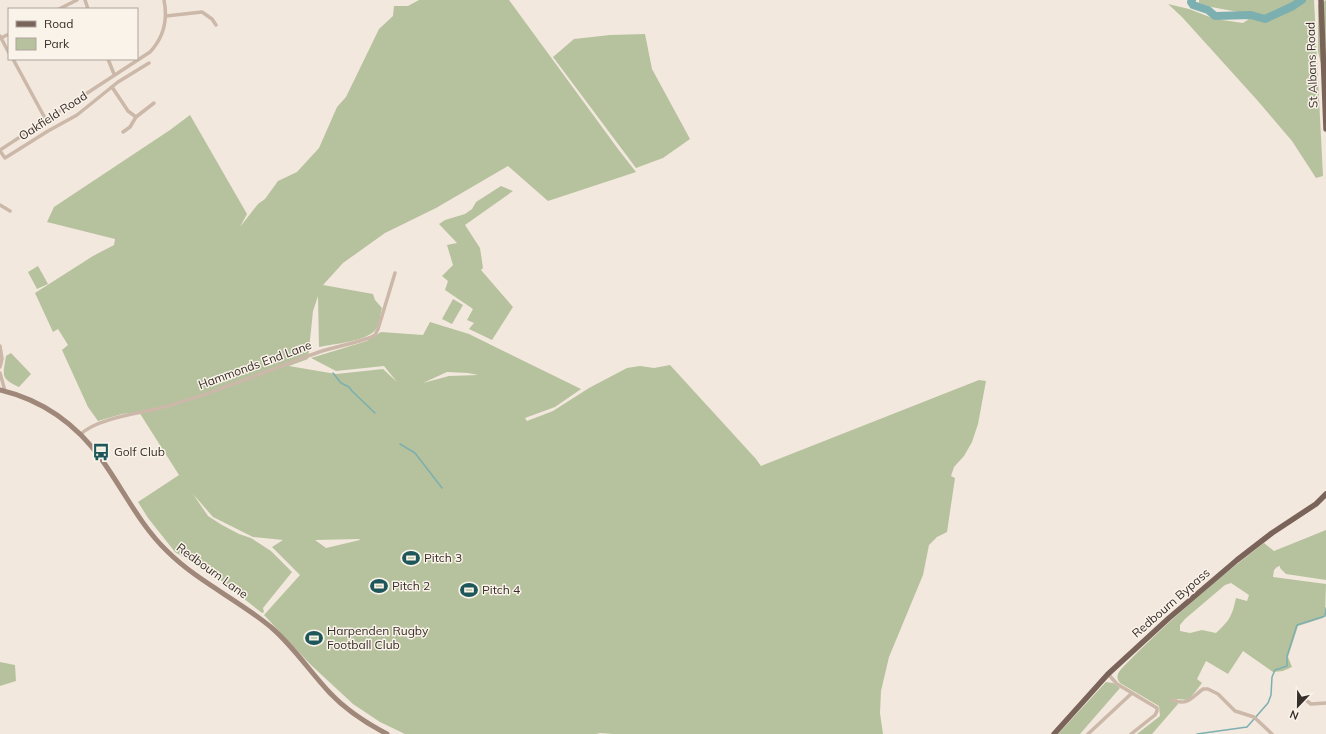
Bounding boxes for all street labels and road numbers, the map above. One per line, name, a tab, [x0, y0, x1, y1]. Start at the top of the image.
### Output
street label: St Albans Road	[1302, 22, 1321, 108]
street label: Oakfield Road	[16, 88, 90, 143]
street label: Hammonds End Lane	[196, 337, 313, 392]
street label: Redbourn Lane	[174, 540, 251, 602]
street label: Redbourn Bypass	[1129, 565, 1213, 641]

